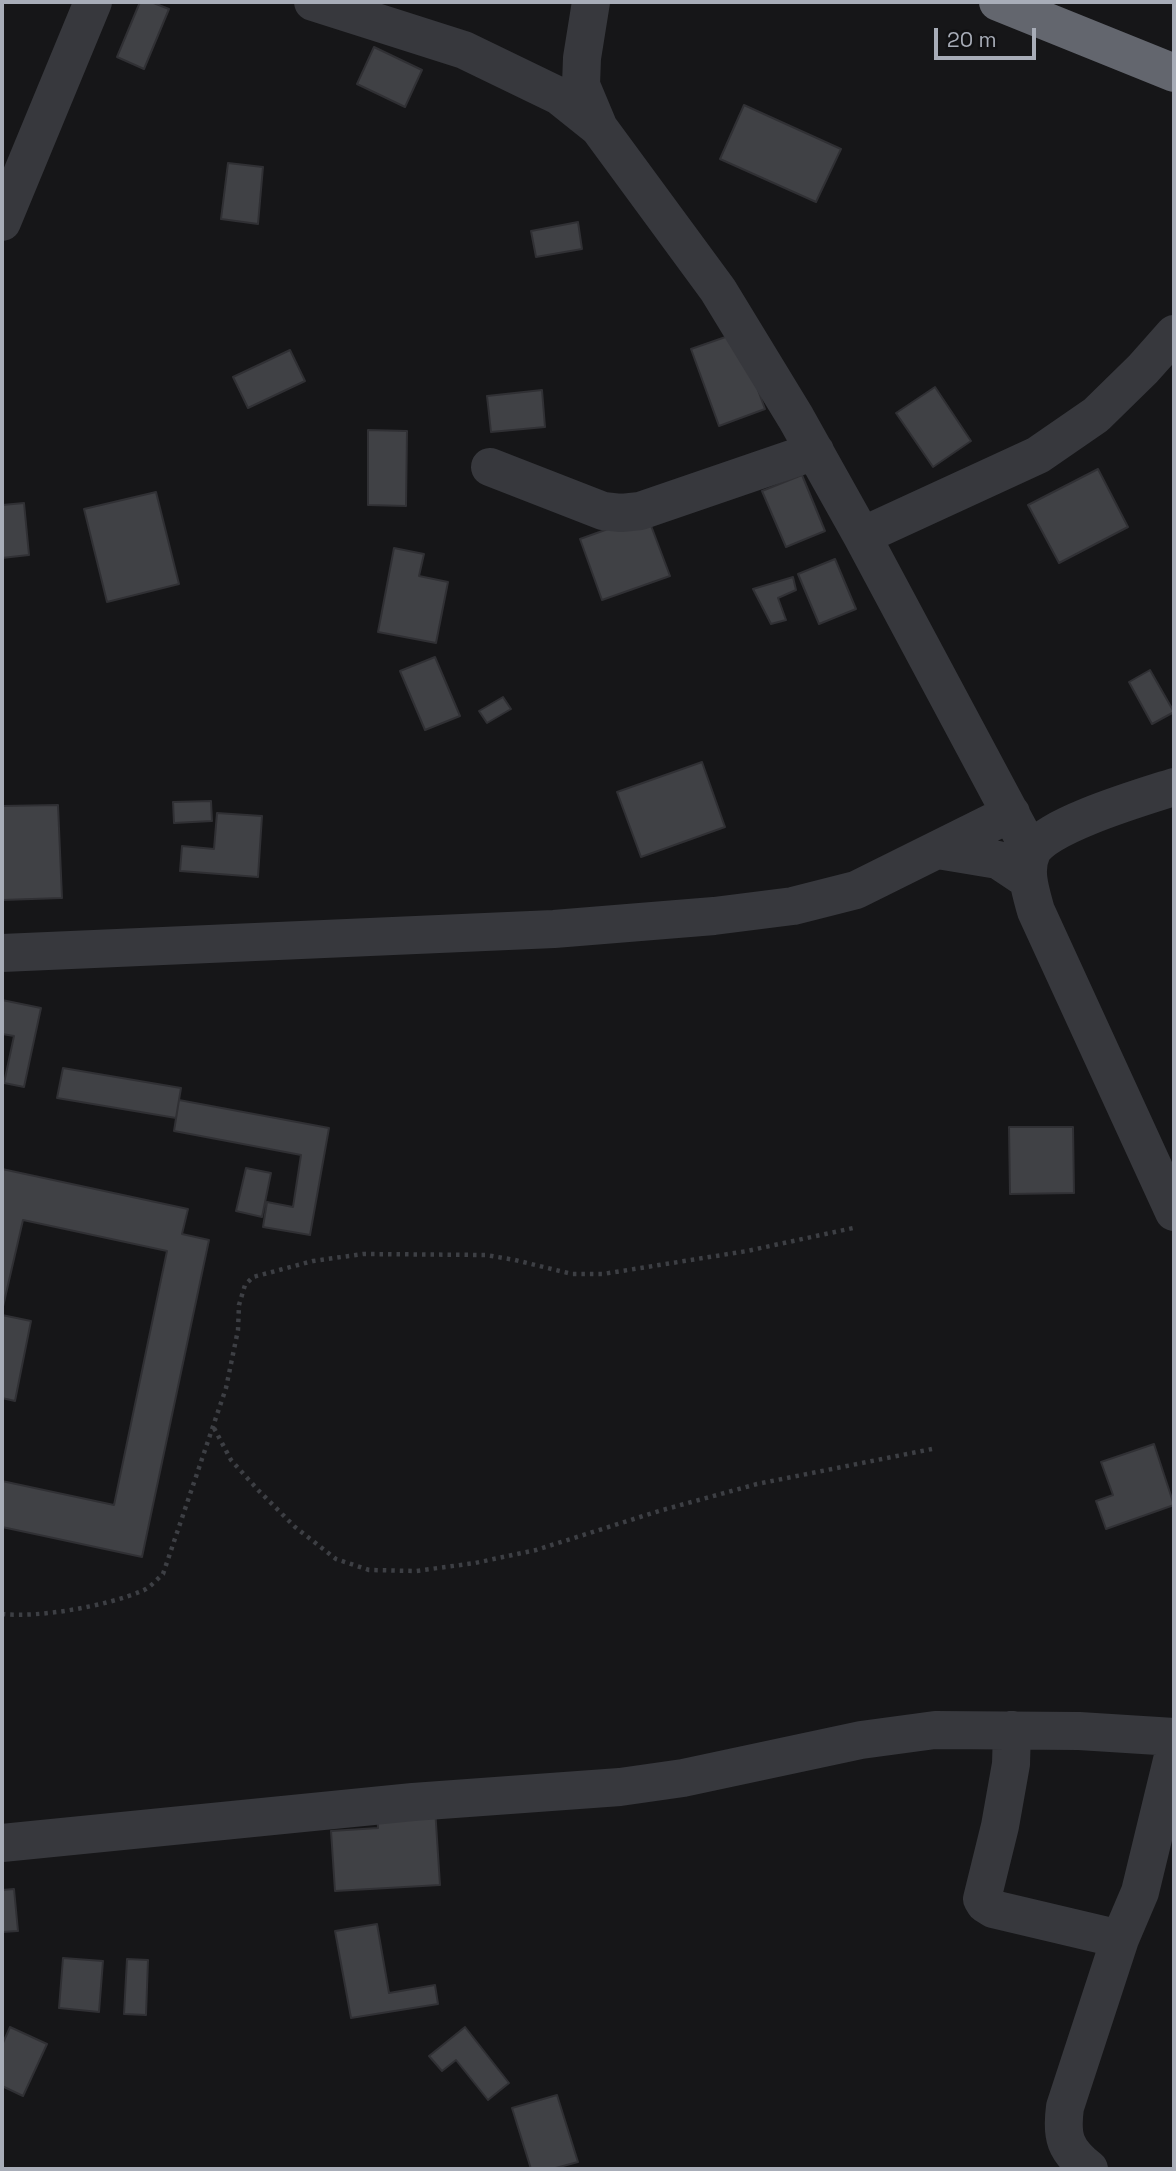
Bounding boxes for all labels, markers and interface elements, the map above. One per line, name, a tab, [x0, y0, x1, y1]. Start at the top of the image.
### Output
scale bar	[938, 14, 1040, 58]
text: 20 m	[947, 26, 997, 53]

